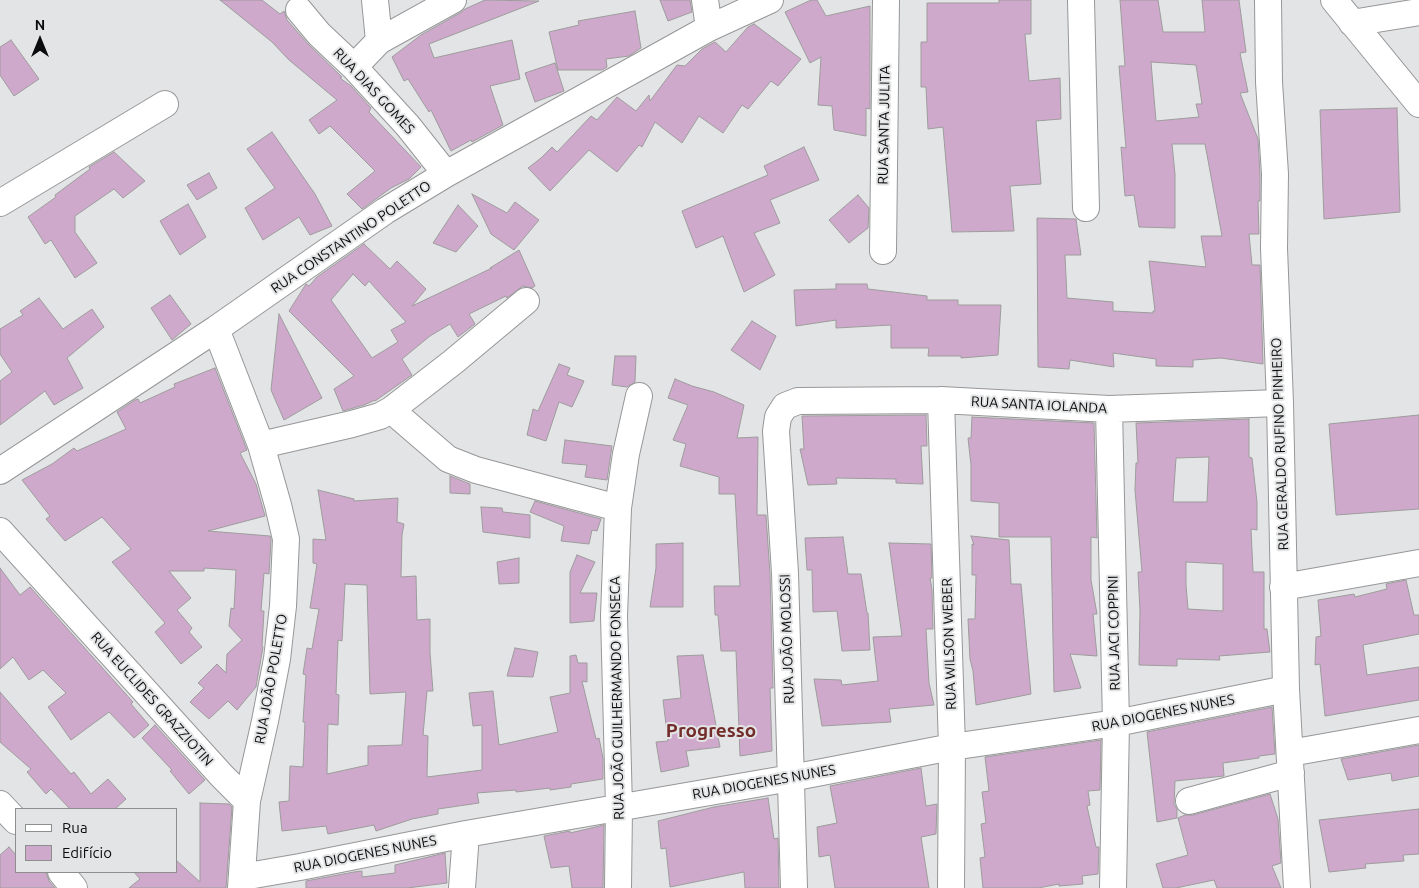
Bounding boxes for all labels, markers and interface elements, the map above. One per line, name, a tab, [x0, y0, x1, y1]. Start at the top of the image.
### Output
north arrow	[15, 15, 65, 65]
text: N	[35, 17, 45, 33]
street label: RUA DIAS GOMES	[330, 45, 418, 137]
street label: RUA SANTA JULITA	[875, 65, 893, 185]
street label: RUA CONSTANTINO POLETTO	[268, 177, 434, 297]
street label: RUA GERALDO RUFINO PINHEIRO	[1268, 337, 1292, 551]
street label: RUA SANTA IOLANDA	[971, 393, 1107, 417]
street label: RUA JOÃO MOLOSSI	[776, 574, 798, 704]
street label: RUA JACI COPPINI	[1105, 575, 1123, 691]
street label: RUA JOÃO GUILHERMANDO FONSECA	[606, 576, 628, 820]
street label: RUA WILSON WEBER	[938, 578, 960, 710]
street label: RUA JOÃO POLETTO	[251, 613, 291, 745]
street label: RUA EUCLIDES GRAZZIOTIN	[87, 629, 217, 769]
street label: RUA DIOGENES NUNES	[1090, 691, 1236, 735]
district label: Progresso	[666, 720, 756, 742]
street label: RUA DIOGENES NUNES	[691, 761, 837, 803]
legend	[15, 808, 178, 873]
text: Rua	[62, 819, 88, 836]
street label: RUA DIOGENES NUNES	[292, 832, 438, 876]
text: Edifício	[62, 844, 112, 861]

